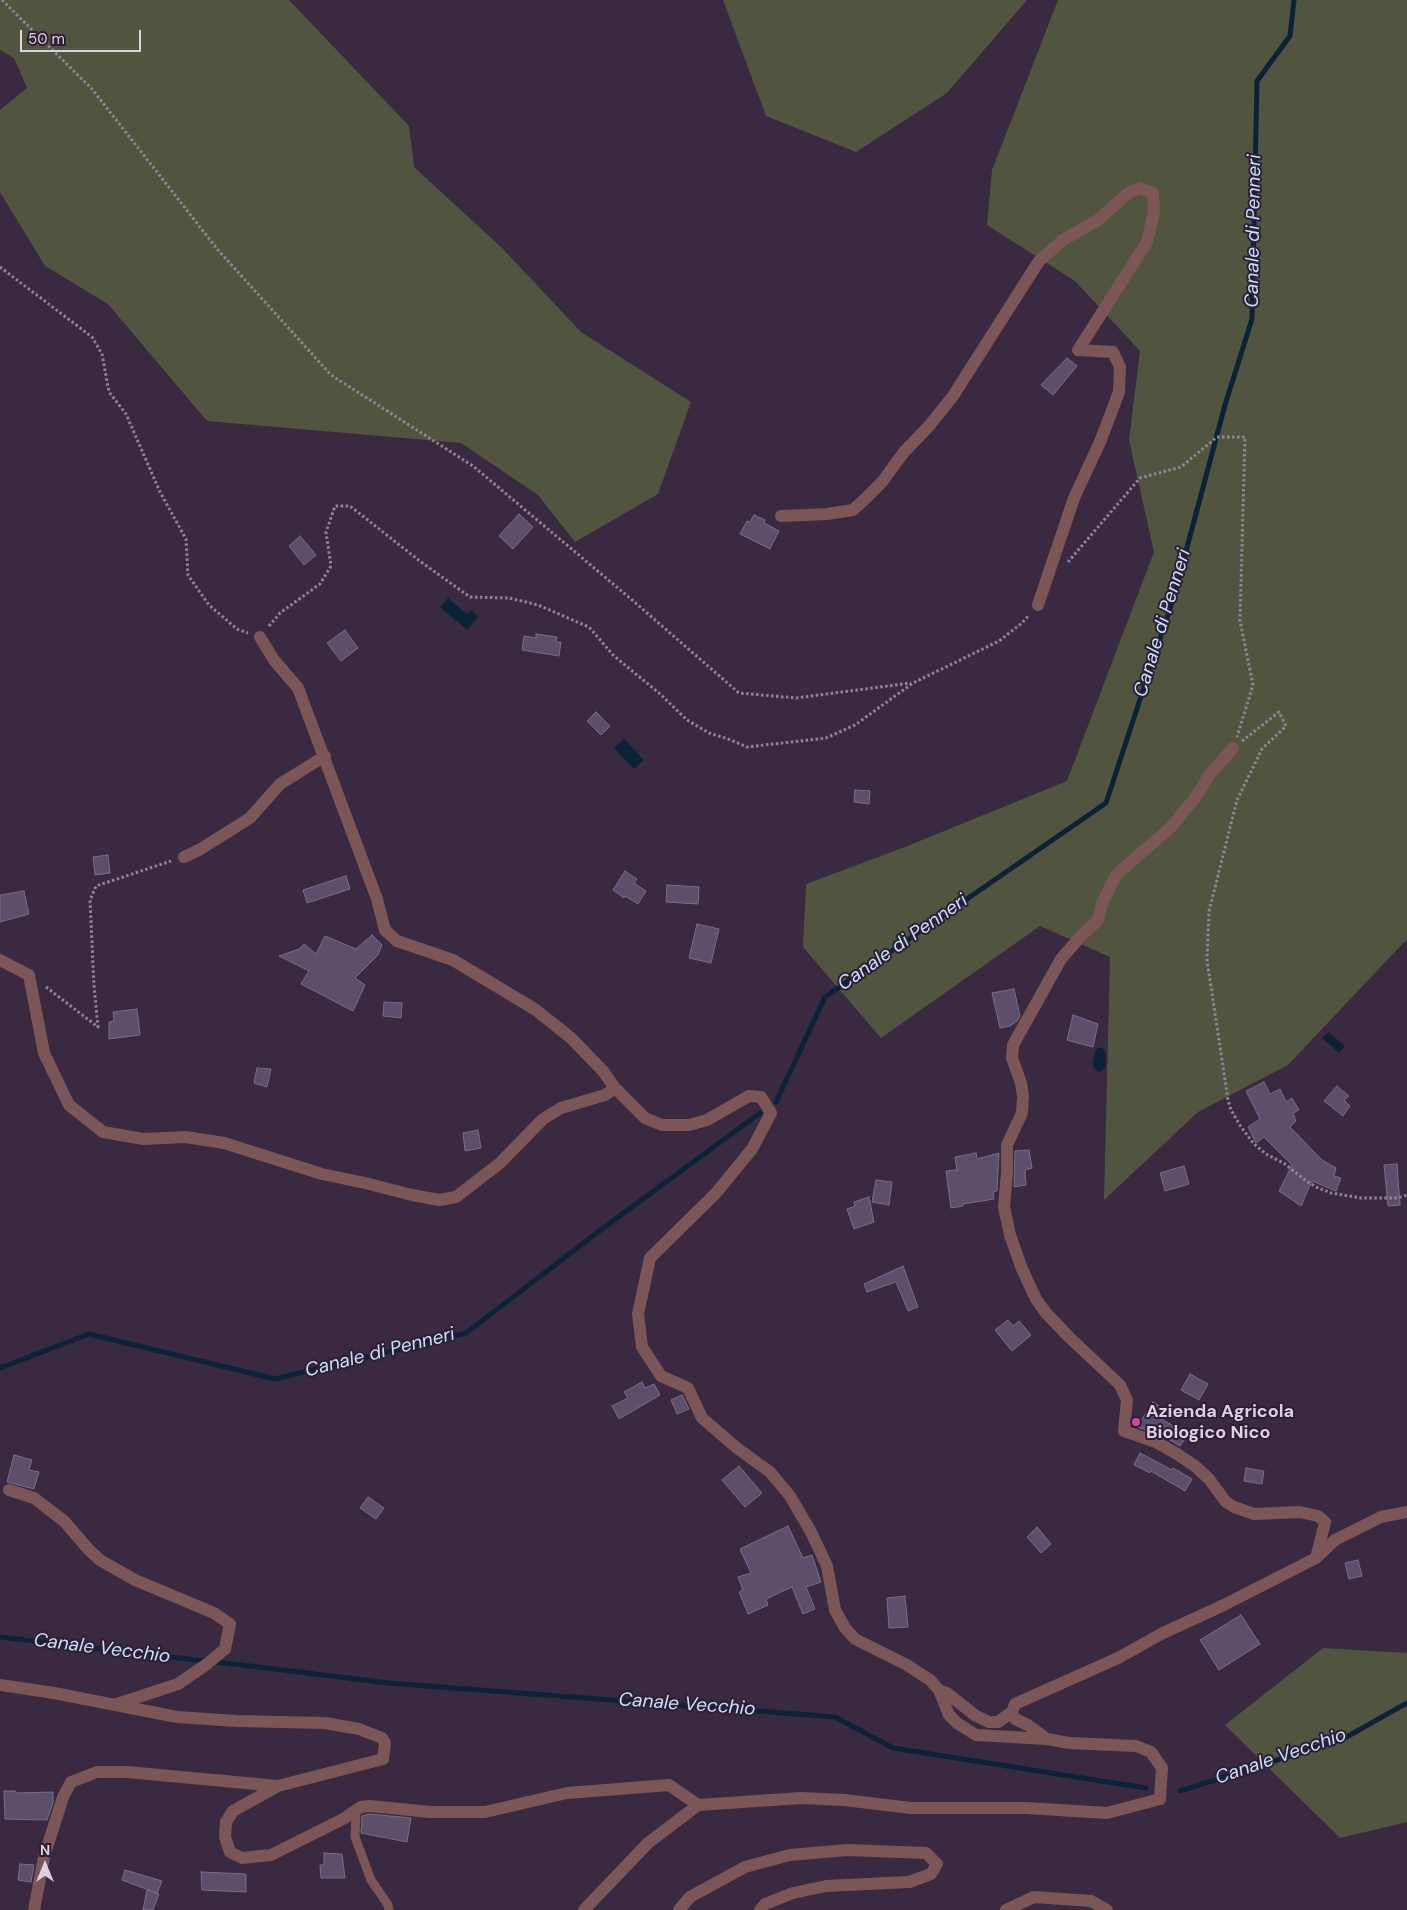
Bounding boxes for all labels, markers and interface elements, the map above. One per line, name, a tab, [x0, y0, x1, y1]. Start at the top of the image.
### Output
scale bar	[22, 20, 144, 52]
text: 50 m	[28, 29, 65, 49]
water label: Canale di Penneri	[1241, 154, 1267, 308]
water label: Canale di Penneri	[1130, 546, 1196, 700]
water label: Canale di Penneri	[834, 890, 972, 996]
water label: Canale di Penneri	[303, 1323, 457, 1383]
place label: Azienda Agricola Biologico Nico	[1146, 1401, 1294, 1444]
marker: Azienda Agricola Biologico Nico	[1130, 1416, 1142, 1428]
water label: Canale Vecchio	[32, 1629, 172, 1669]
water label: Canale Vecchio	[618, 1689, 756, 1721]
water label: Canale Vecchio	[1212, 1724, 1350, 1790]
north arrow	[20, 1840, 70, 1890]
text: N	[40, 1841, 50, 1859]

